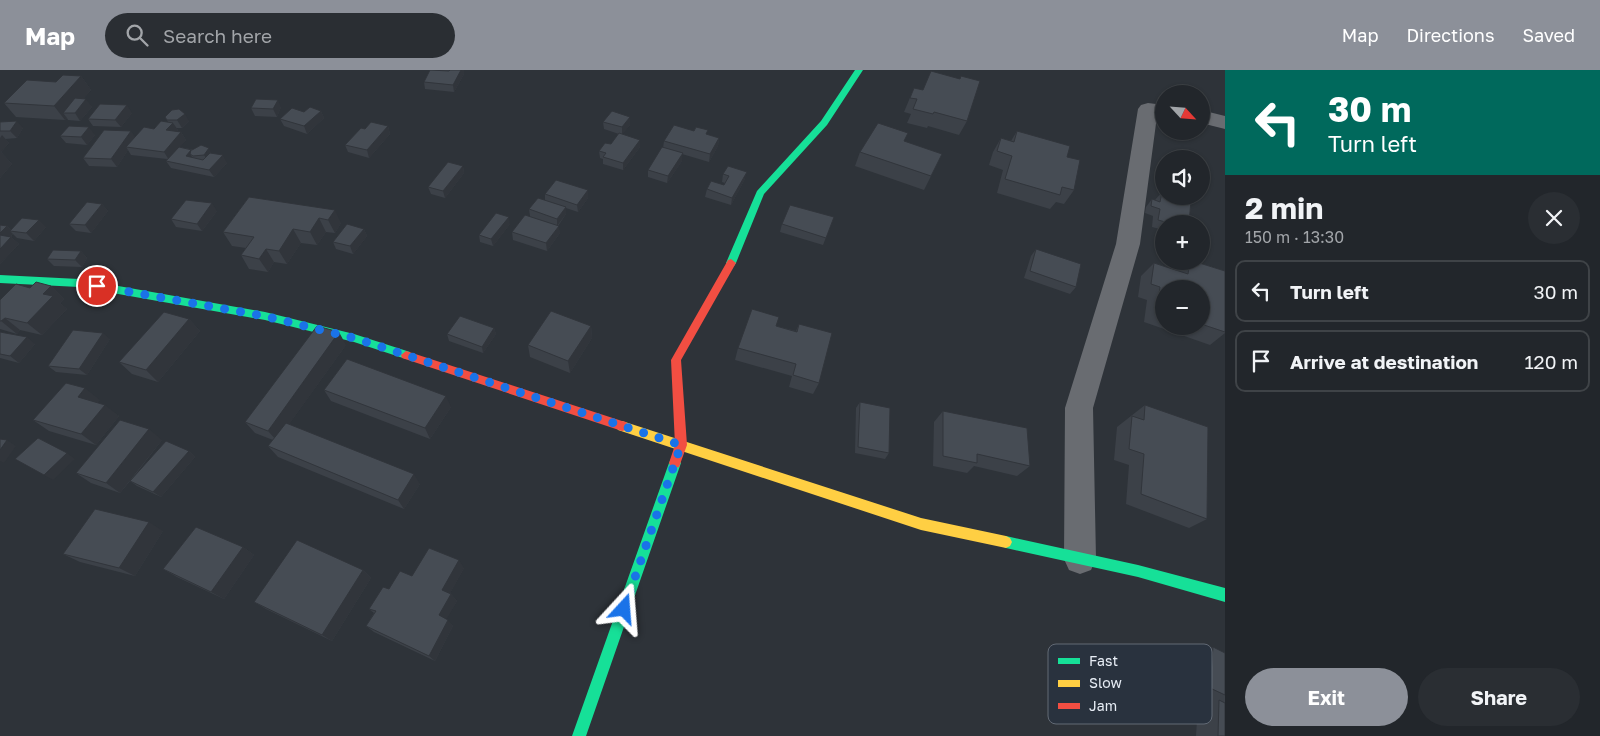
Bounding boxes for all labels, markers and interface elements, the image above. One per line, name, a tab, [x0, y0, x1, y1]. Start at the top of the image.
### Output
search box	[105, 13, 455, 58]
text: Map	[25, 21, 75, 50]
icon: search	[123, 21, 151, 49]
text: Search here	[163, 24, 272, 47]
text: Map	[1342, 24, 1378, 46]
text: Directions	[1406, 24, 1494, 46]
text: Saved	[1522, 24, 1575, 46]
north arrow	[1155, 85, 1210, 140]
map controls	[1155, 85, 1210, 335]
text: 30 m	[1328, 88, 1411, 130]
icon: left	[1245, 90, 1310, 155]
text: Turn left	[1328, 130, 1417, 157]
button: sound	[1155, 150, 1210, 205]
text: 2 min	[1245, 190, 1323, 226]
button: close	[1528, 192, 1580, 244]
button: +	[1155, 215, 1210, 270]
text: 150 m · 13:30	[1245, 227, 1344, 247]
pin	[76, 265, 118, 307]
icon: arrive	[83, 272, 111, 300]
icon: left	[1247, 277, 1275, 305]
button: −	[1155, 280, 1210, 335]
text: Turn left	[1290, 280, 1369, 303]
text: 30 m	[1534, 280, 1578, 303]
icon: arrive	[1247, 347, 1275, 375]
text: Arrive at destination	[1290, 350, 1478, 373]
text: 120 m	[1524, 350, 1578, 373]
position arrow	[597, 582, 649, 634]
legend	[1048, 644, 1212, 724]
text: Fast	[1089, 652, 1118, 669]
button: Exit	[1245, 668, 1408, 726]
button: Share	[1418, 668, 1580, 726]
text: Slow	[1089, 674, 1122, 691]
text: Jam	[1089, 697, 1117, 714]

